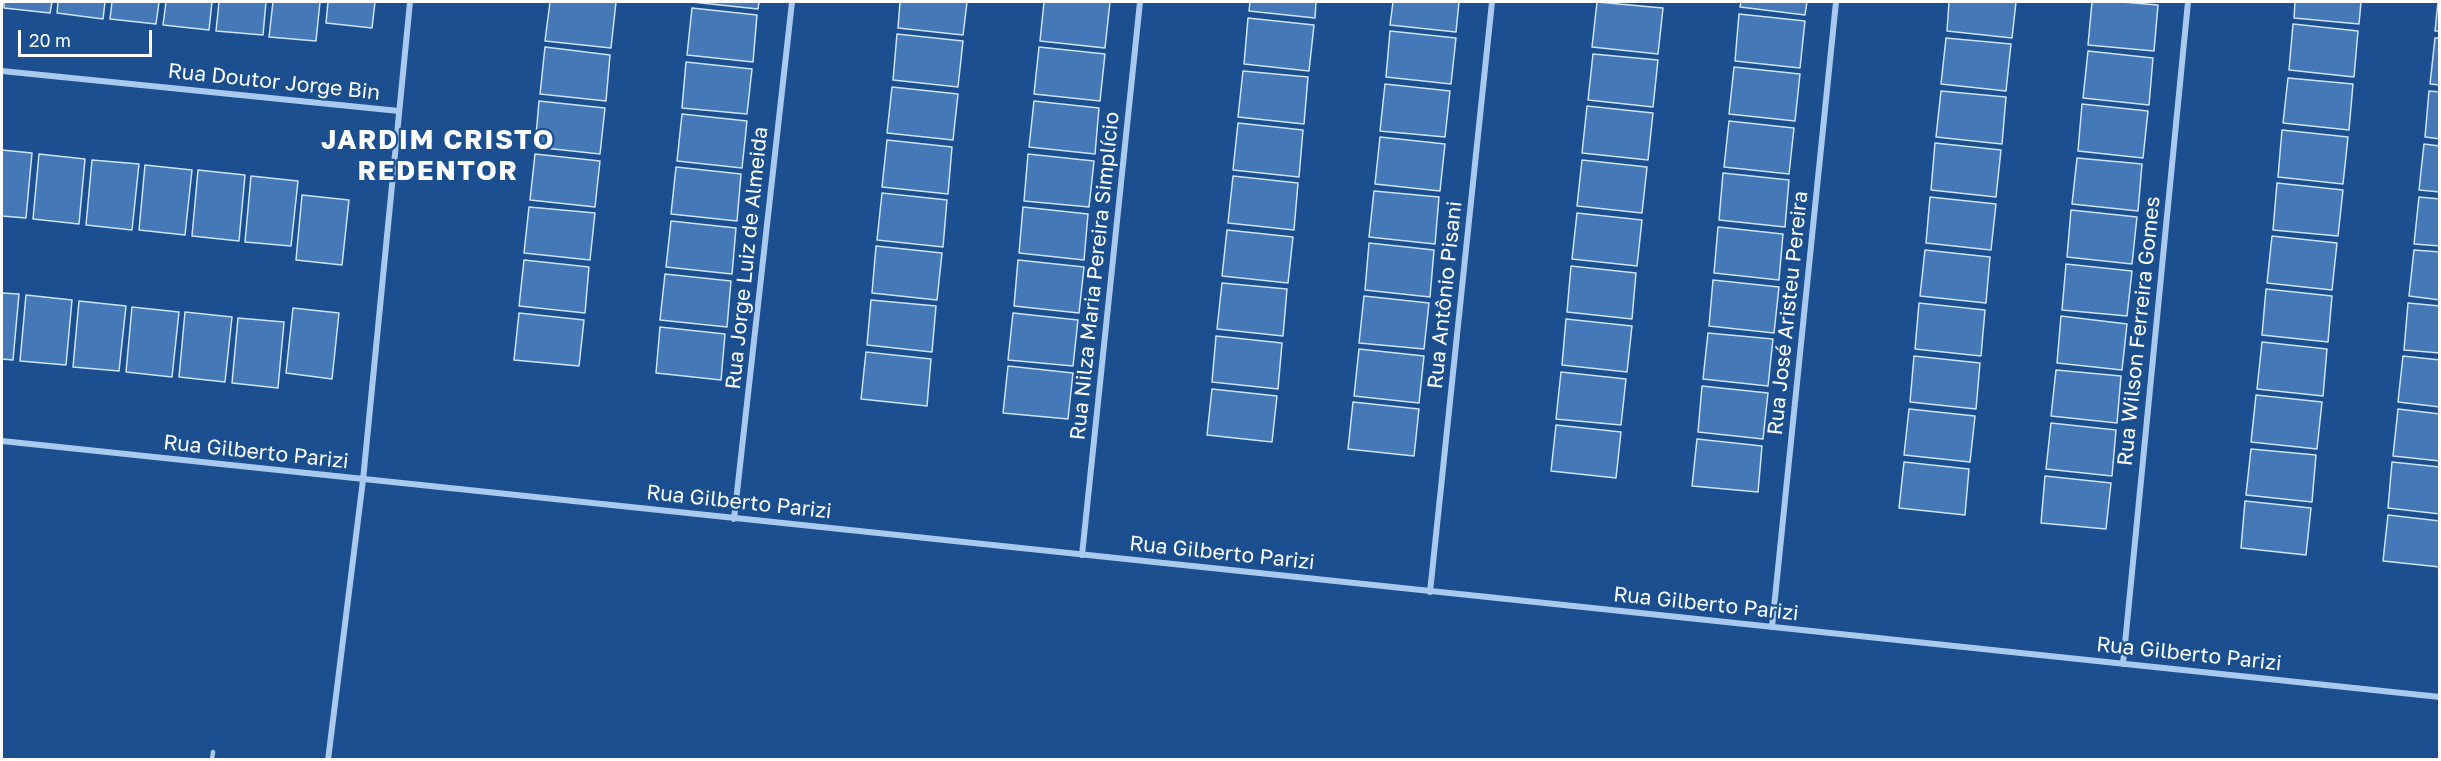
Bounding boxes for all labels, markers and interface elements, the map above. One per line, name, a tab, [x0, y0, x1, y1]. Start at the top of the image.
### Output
scale bar	[21, 18, 154, 56]
text: 20 m	[29, 29, 71, 51]
street label: Rua Doutor Jorge Bin	[167, 58, 381, 106]
street label: Rua Nilza Maria Pereira Simplício	[1065, 111, 1125, 441]
district label: JARDIM CRISTO REDENTOR	[321, 124, 555, 187]
street label: Rua Jorge Luiz de Almeida	[721, 125, 773, 391]
street label: Rua José Aristeu Pereira	[1763, 190, 1813, 436]
street label: Rua Wilson Ferreira Gomes	[2112, 195, 2166, 467]
street label: Rua Antônio Pisani	[1423, 200, 1467, 390]
street label: Rua Gilberto Parizi	[162, 430, 350, 474]
street label: Rua Gilberto Parizi	[645, 480, 833, 524]
street label: Rua Gilberto Parizi	[1128, 531, 1316, 575]
street label: Rua Gilberto Parizi	[1612, 582, 1800, 626]
street label: Rua Gilberto Parizi	[2095, 632, 2283, 676]

